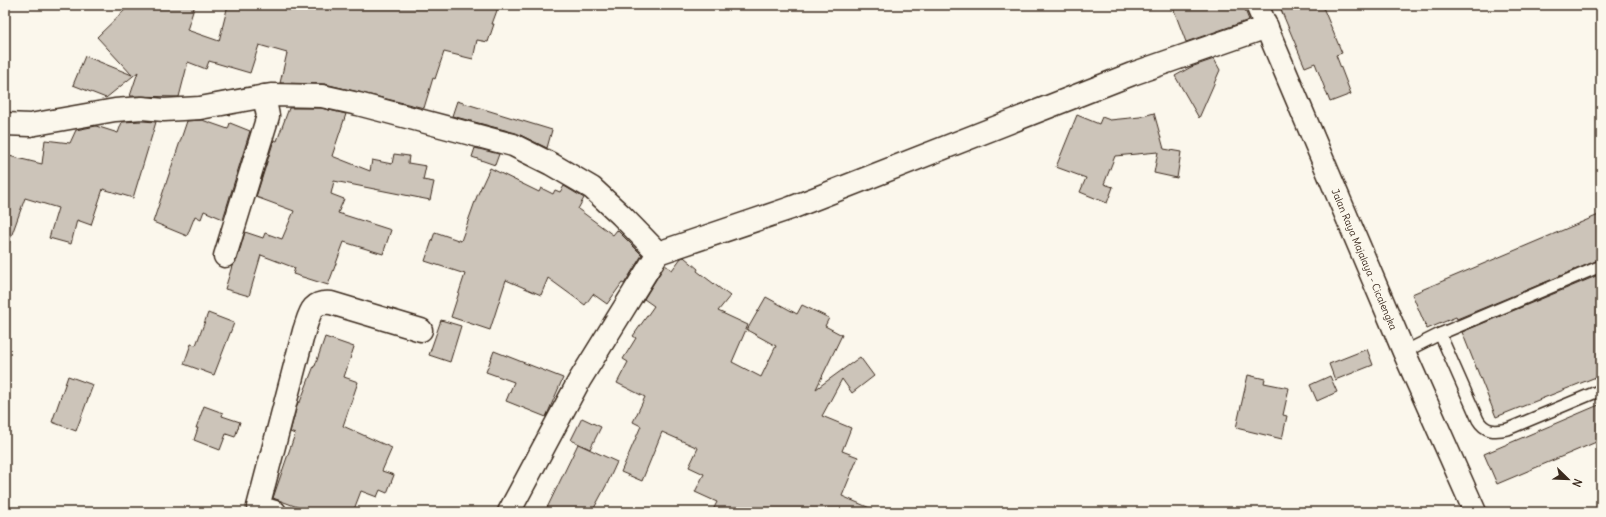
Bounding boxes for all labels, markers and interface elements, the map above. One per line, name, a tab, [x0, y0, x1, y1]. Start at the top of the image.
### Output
street label: Jalan Raya Majalaya - Cicalengka	[1329, 187, 1400, 332]
north arrow	[1548, 459, 1588, 499]
text: N	[1569, 477, 1585, 489]

